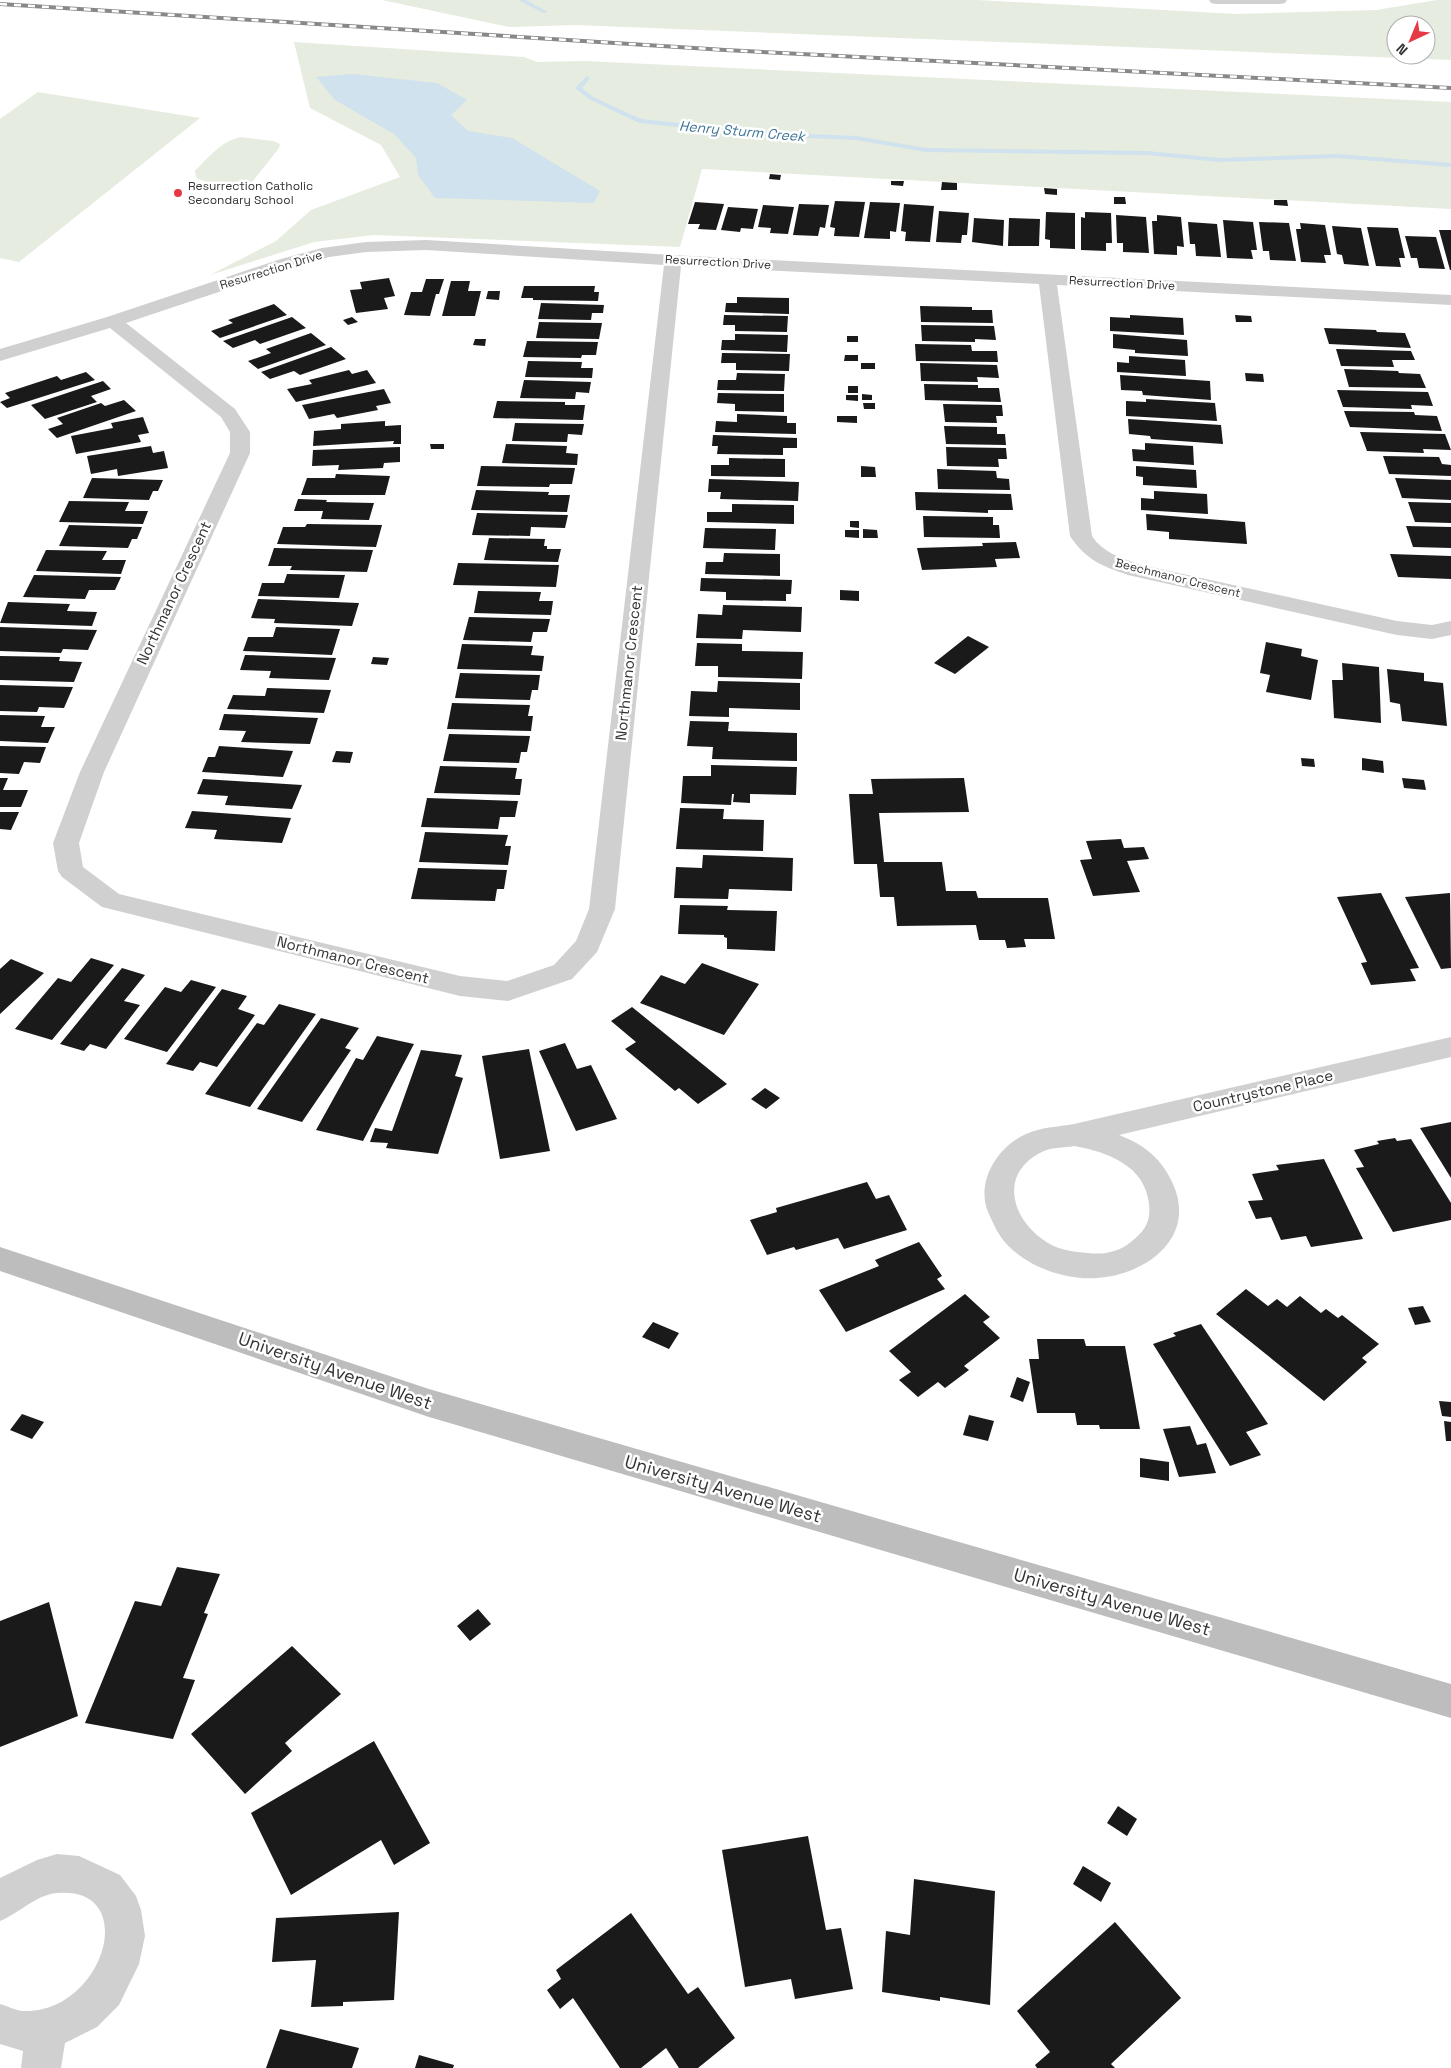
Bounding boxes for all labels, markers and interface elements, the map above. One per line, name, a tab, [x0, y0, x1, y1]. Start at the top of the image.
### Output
north arrow	[1386, 15, 1436, 65]
text: N	[1392, 40, 1412, 59]
water label: Henry Sturm Creek	[678, 117, 807, 146]
place label: Resurrection Catholic Secondary School	[188, 178, 313, 208]
marker: Resurrection Catholic Secondary School	[172, 187, 184, 199]
street label: Resurrection Drive	[218, 247, 324, 293]
street label: Resurrection Drive	[665, 251, 771, 273]
street label: Resurrection Drive	[1069, 272, 1175, 294]
street label: Northmanor Crescent	[132, 518, 215, 668]
street label: Beechmanor Crescent	[1114, 555, 1242, 601]
street label: Northmanor Crescent	[611, 584, 646, 742]
street label: Northmanor Crescent	[275, 931, 431, 988]
street label: Countrystone Place	[1191, 1065, 1335, 1116]
street label: University Avenue West	[235, 1327, 435, 1415]
street label: University Avenue West	[622, 1449, 824, 1528]
street label: University Avenue West	[1011, 1562, 1213, 1641]

